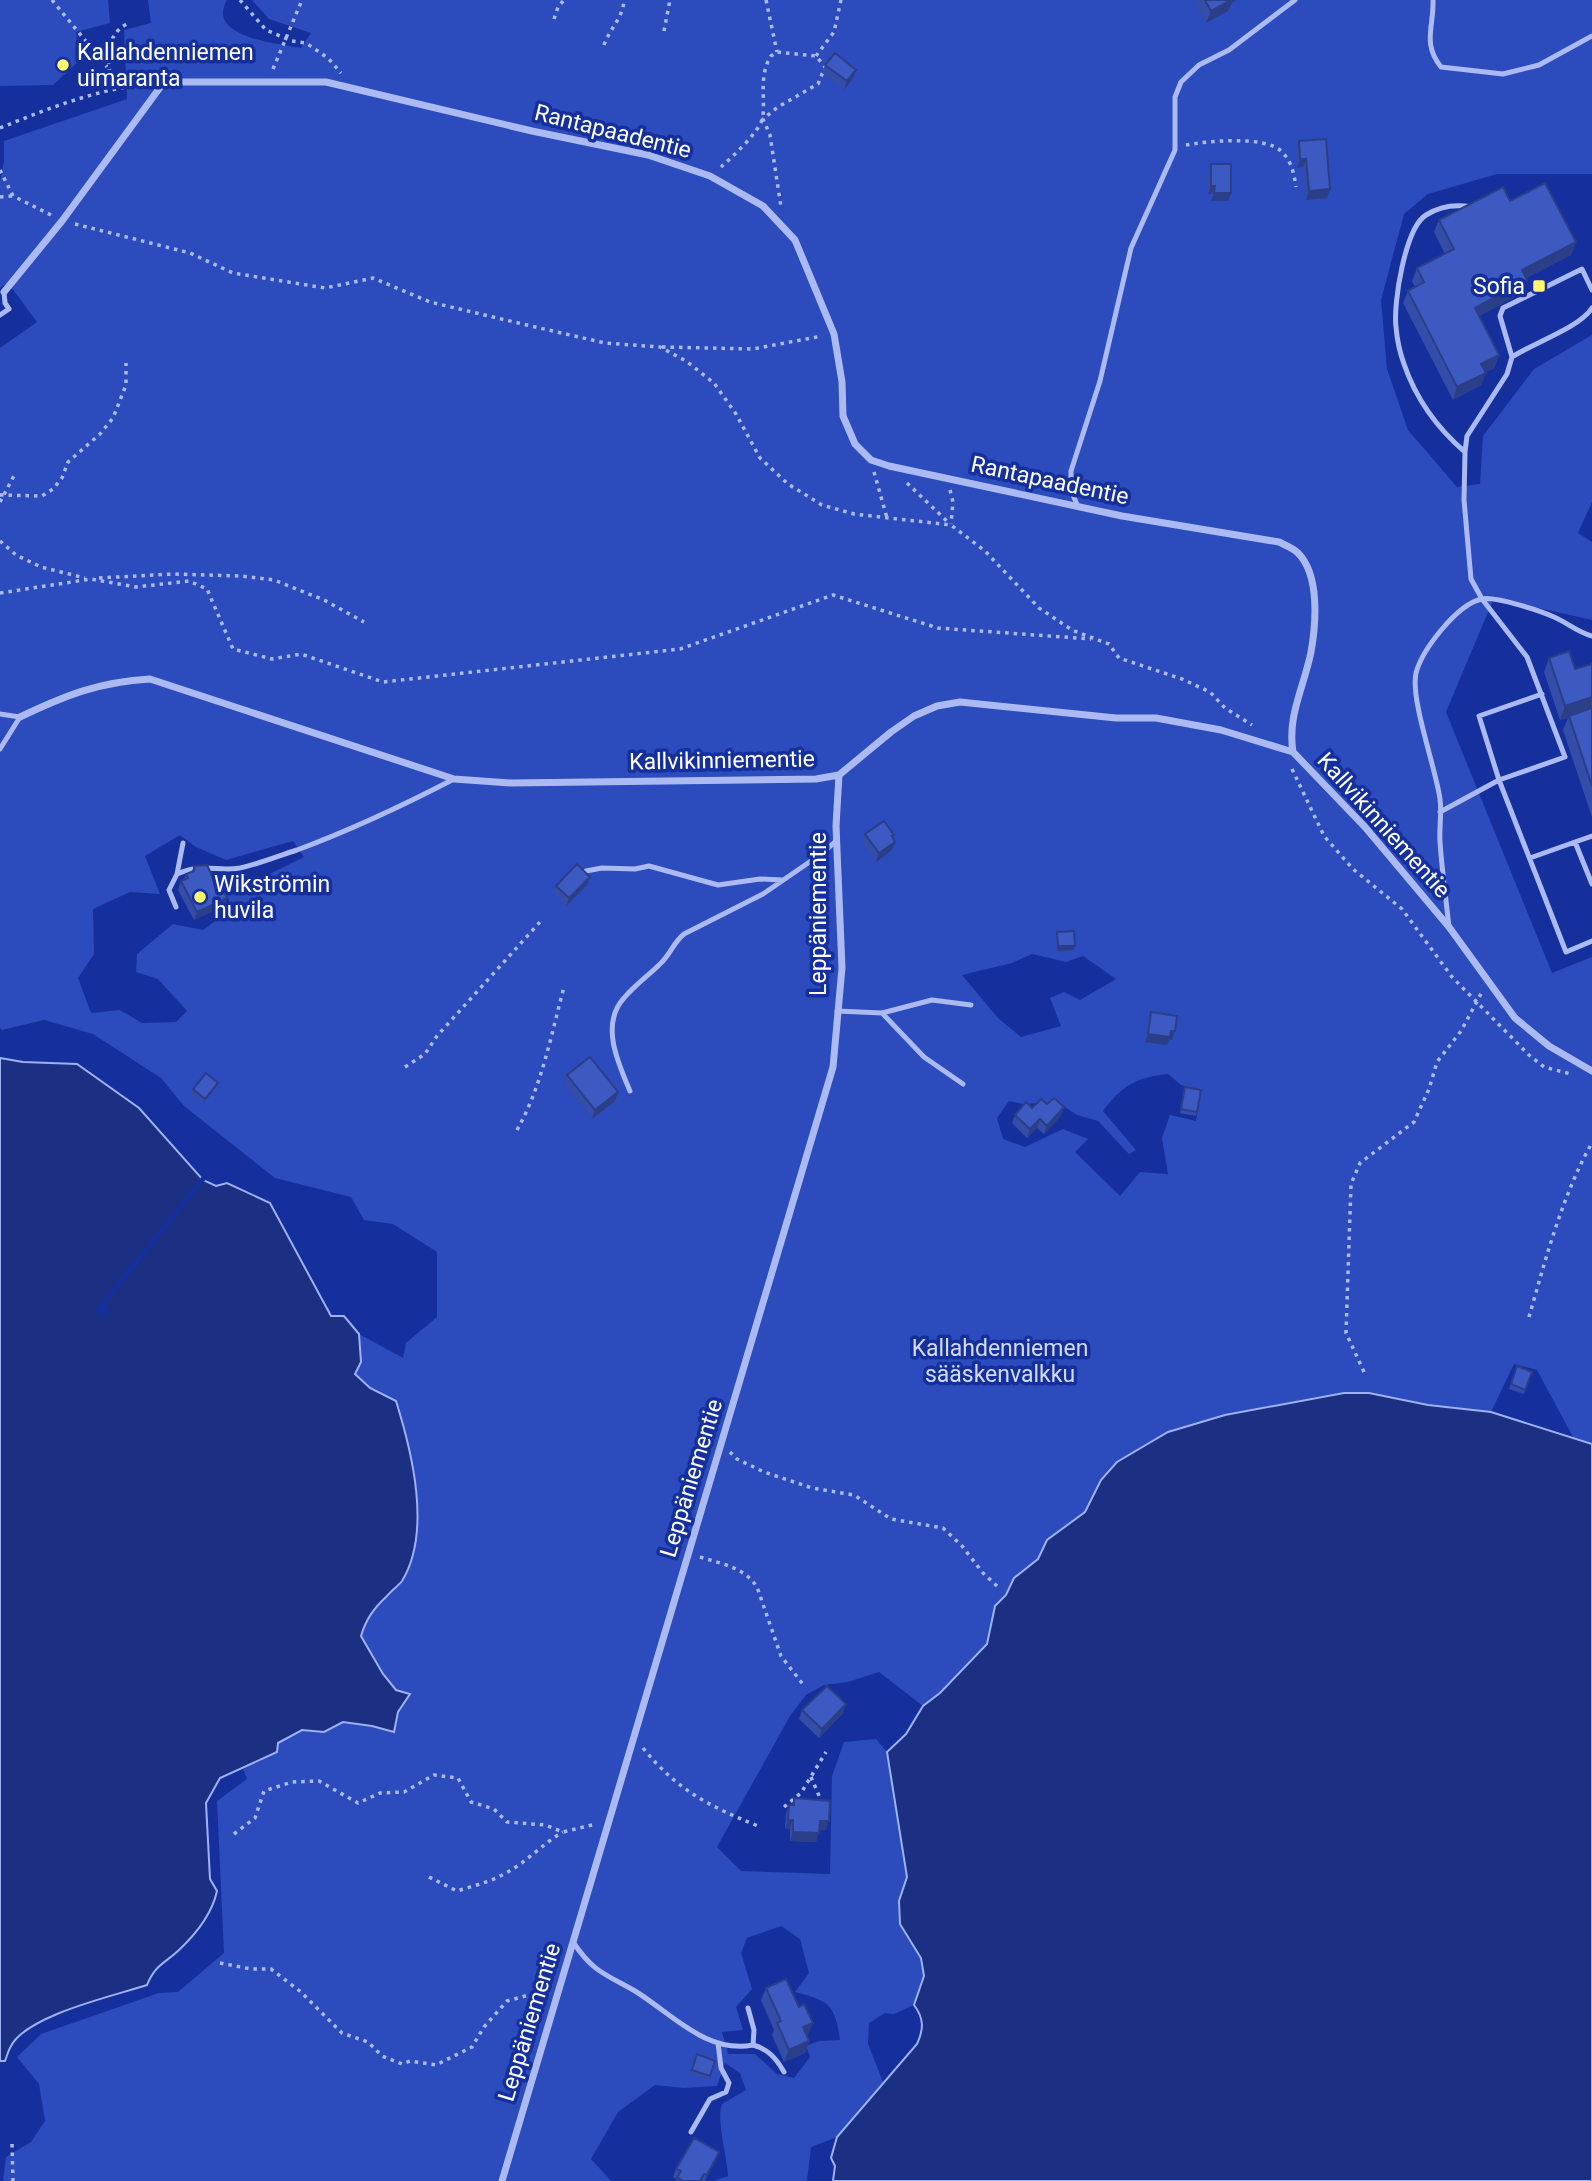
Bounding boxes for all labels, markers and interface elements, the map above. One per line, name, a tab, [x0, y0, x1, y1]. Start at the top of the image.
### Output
place label: Kallahdenniemen uimaranta	[77, 39, 254, 92]
marker: Kallahdenniemen uimaranta	[55, 57, 71, 73]
street label: Rantapaadentie	[532, 99, 694, 164]
place label: Sofia	[1473, 273, 1525, 300]
marker: Sofia	[1531, 278, 1547, 294]
street label: Rantapaadentie	[969, 451, 1131, 510]
street label: Kallvikinniementie	[629, 745, 815, 776]
street label: Kallvikinniementie	[1311, 747, 1456, 903]
street label: Leppäniementie	[805, 832, 832, 996]
place label: Wikströmin huvila	[214, 871, 330, 924]
marker: Wikströmin huvila	[192, 889, 208, 905]
park label: Kallahdenniemen sääskenvalkku	[912, 1335, 1088, 1388]
street label: Leppäniementie	[655, 1396, 728, 1560]
street label: Leppäniementie	[493, 1940, 566, 2104]

